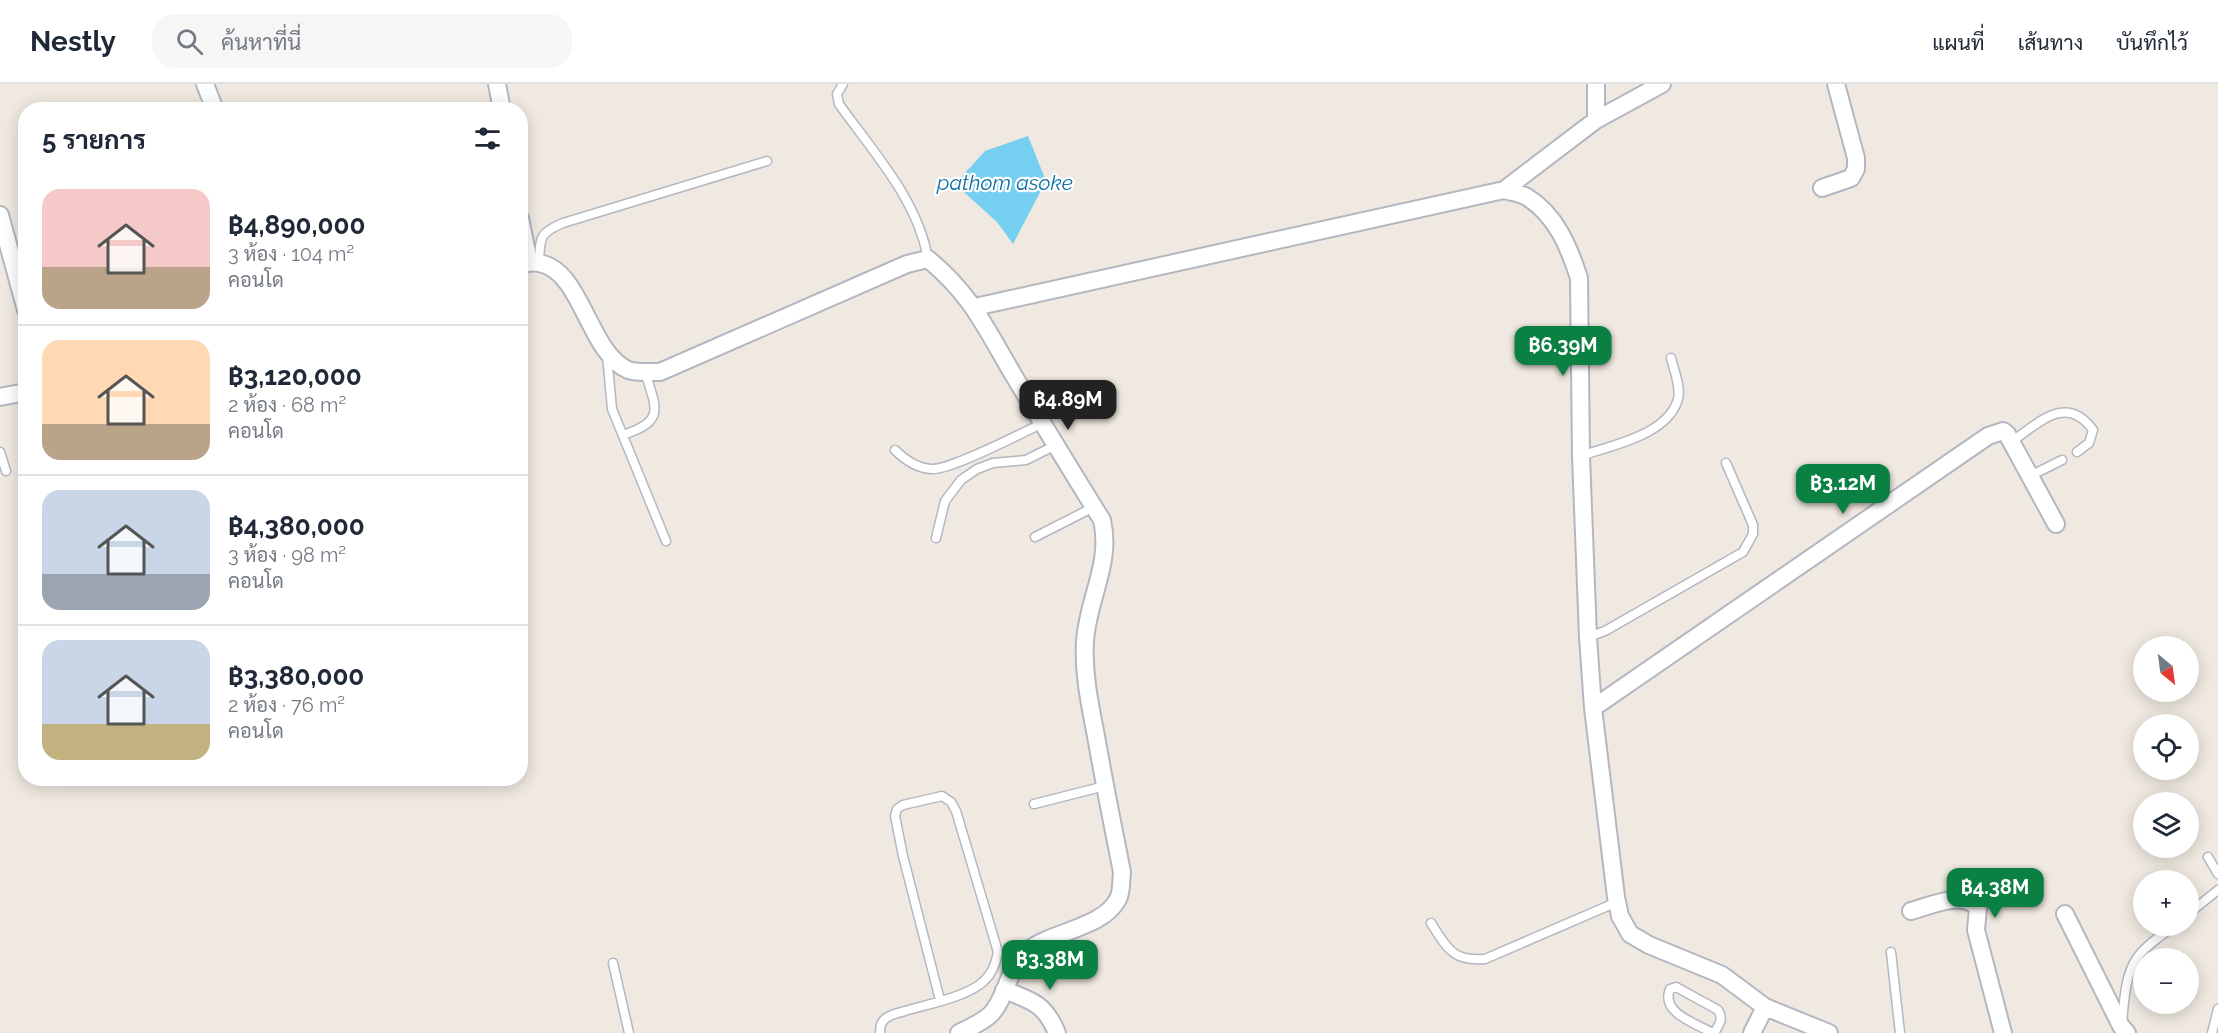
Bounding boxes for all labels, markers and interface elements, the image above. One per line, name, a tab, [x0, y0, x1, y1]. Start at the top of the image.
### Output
search box	[152, 14, 572, 68]
text: Nestly	[30, 25, 116, 58]
icon: search	[173, 25, 206, 58]
text: ค้นหาที่นี่	[221, 29, 301, 55]
text: แผนที่	[1932, 30, 1985, 55]
text: เส้นทาง	[2018, 30, 2083, 55]
text: บันทึกไว้	[2116, 30, 2188, 55]
icon: filters	[471, 122, 504, 155]
text: 5 รายการ	[42, 125, 146, 155]
water label: pathom asoke	[936, 170, 1073, 195]
text: ฿4,890,000	[228, 210, 365, 240]
icon: home	[90, 213, 162, 285]
text: 3 ห้อง · 104 m²	[228, 242, 354, 266]
text: คอนโด	[228, 268, 284, 292]
pin: ฿6.39M	[1514, 326, 1612, 377]
text: ฿6.39M	[1529, 333, 1597, 357]
text: ฿3,120,000	[228, 361, 362, 391]
icon: home	[90, 364, 162, 436]
pin: ฿4.89M	[1019, 380, 1117, 431]
text: ฿4.89M	[1033, 387, 1103, 411]
text: 2 ห้อง · 68 m²	[228, 393, 346, 417]
text: คอนโด	[228, 419, 284, 443]
pin: ฿3.12M	[1794, 464, 1892, 515]
text: ฿3.12M	[1810, 471, 1876, 495]
text: ฿4,380,000	[228, 511, 365, 541]
icon: home	[90, 514, 162, 586]
text: 3 ห้อง · 98 m²	[228, 543, 346, 567]
text: คอนโด	[228, 569, 284, 593]
north arrow	[2133, 636, 2199, 702]
map controls	[2133, 636, 2199, 1014]
text: ฿3,380,000	[228, 661, 364, 691]
icon: home	[90, 664, 162, 736]
text: 2 ห้อง · 76 m²	[228, 693, 345, 717]
button: locate	[2133, 714, 2199, 780]
text: คอนโด	[228, 719, 284, 743]
button: layers	[2133, 792, 2199, 858]
pin: ฿4.38M	[1946, 868, 2044, 919]
button: +	[2133, 870, 2199, 936]
text: ฿4.38M	[1961, 875, 2029, 899]
pin: ฿3.38M	[1001, 940, 1099, 991]
text: ฿3.38M	[1016, 947, 1084, 971]
button: −	[2133, 948, 2199, 1014]

